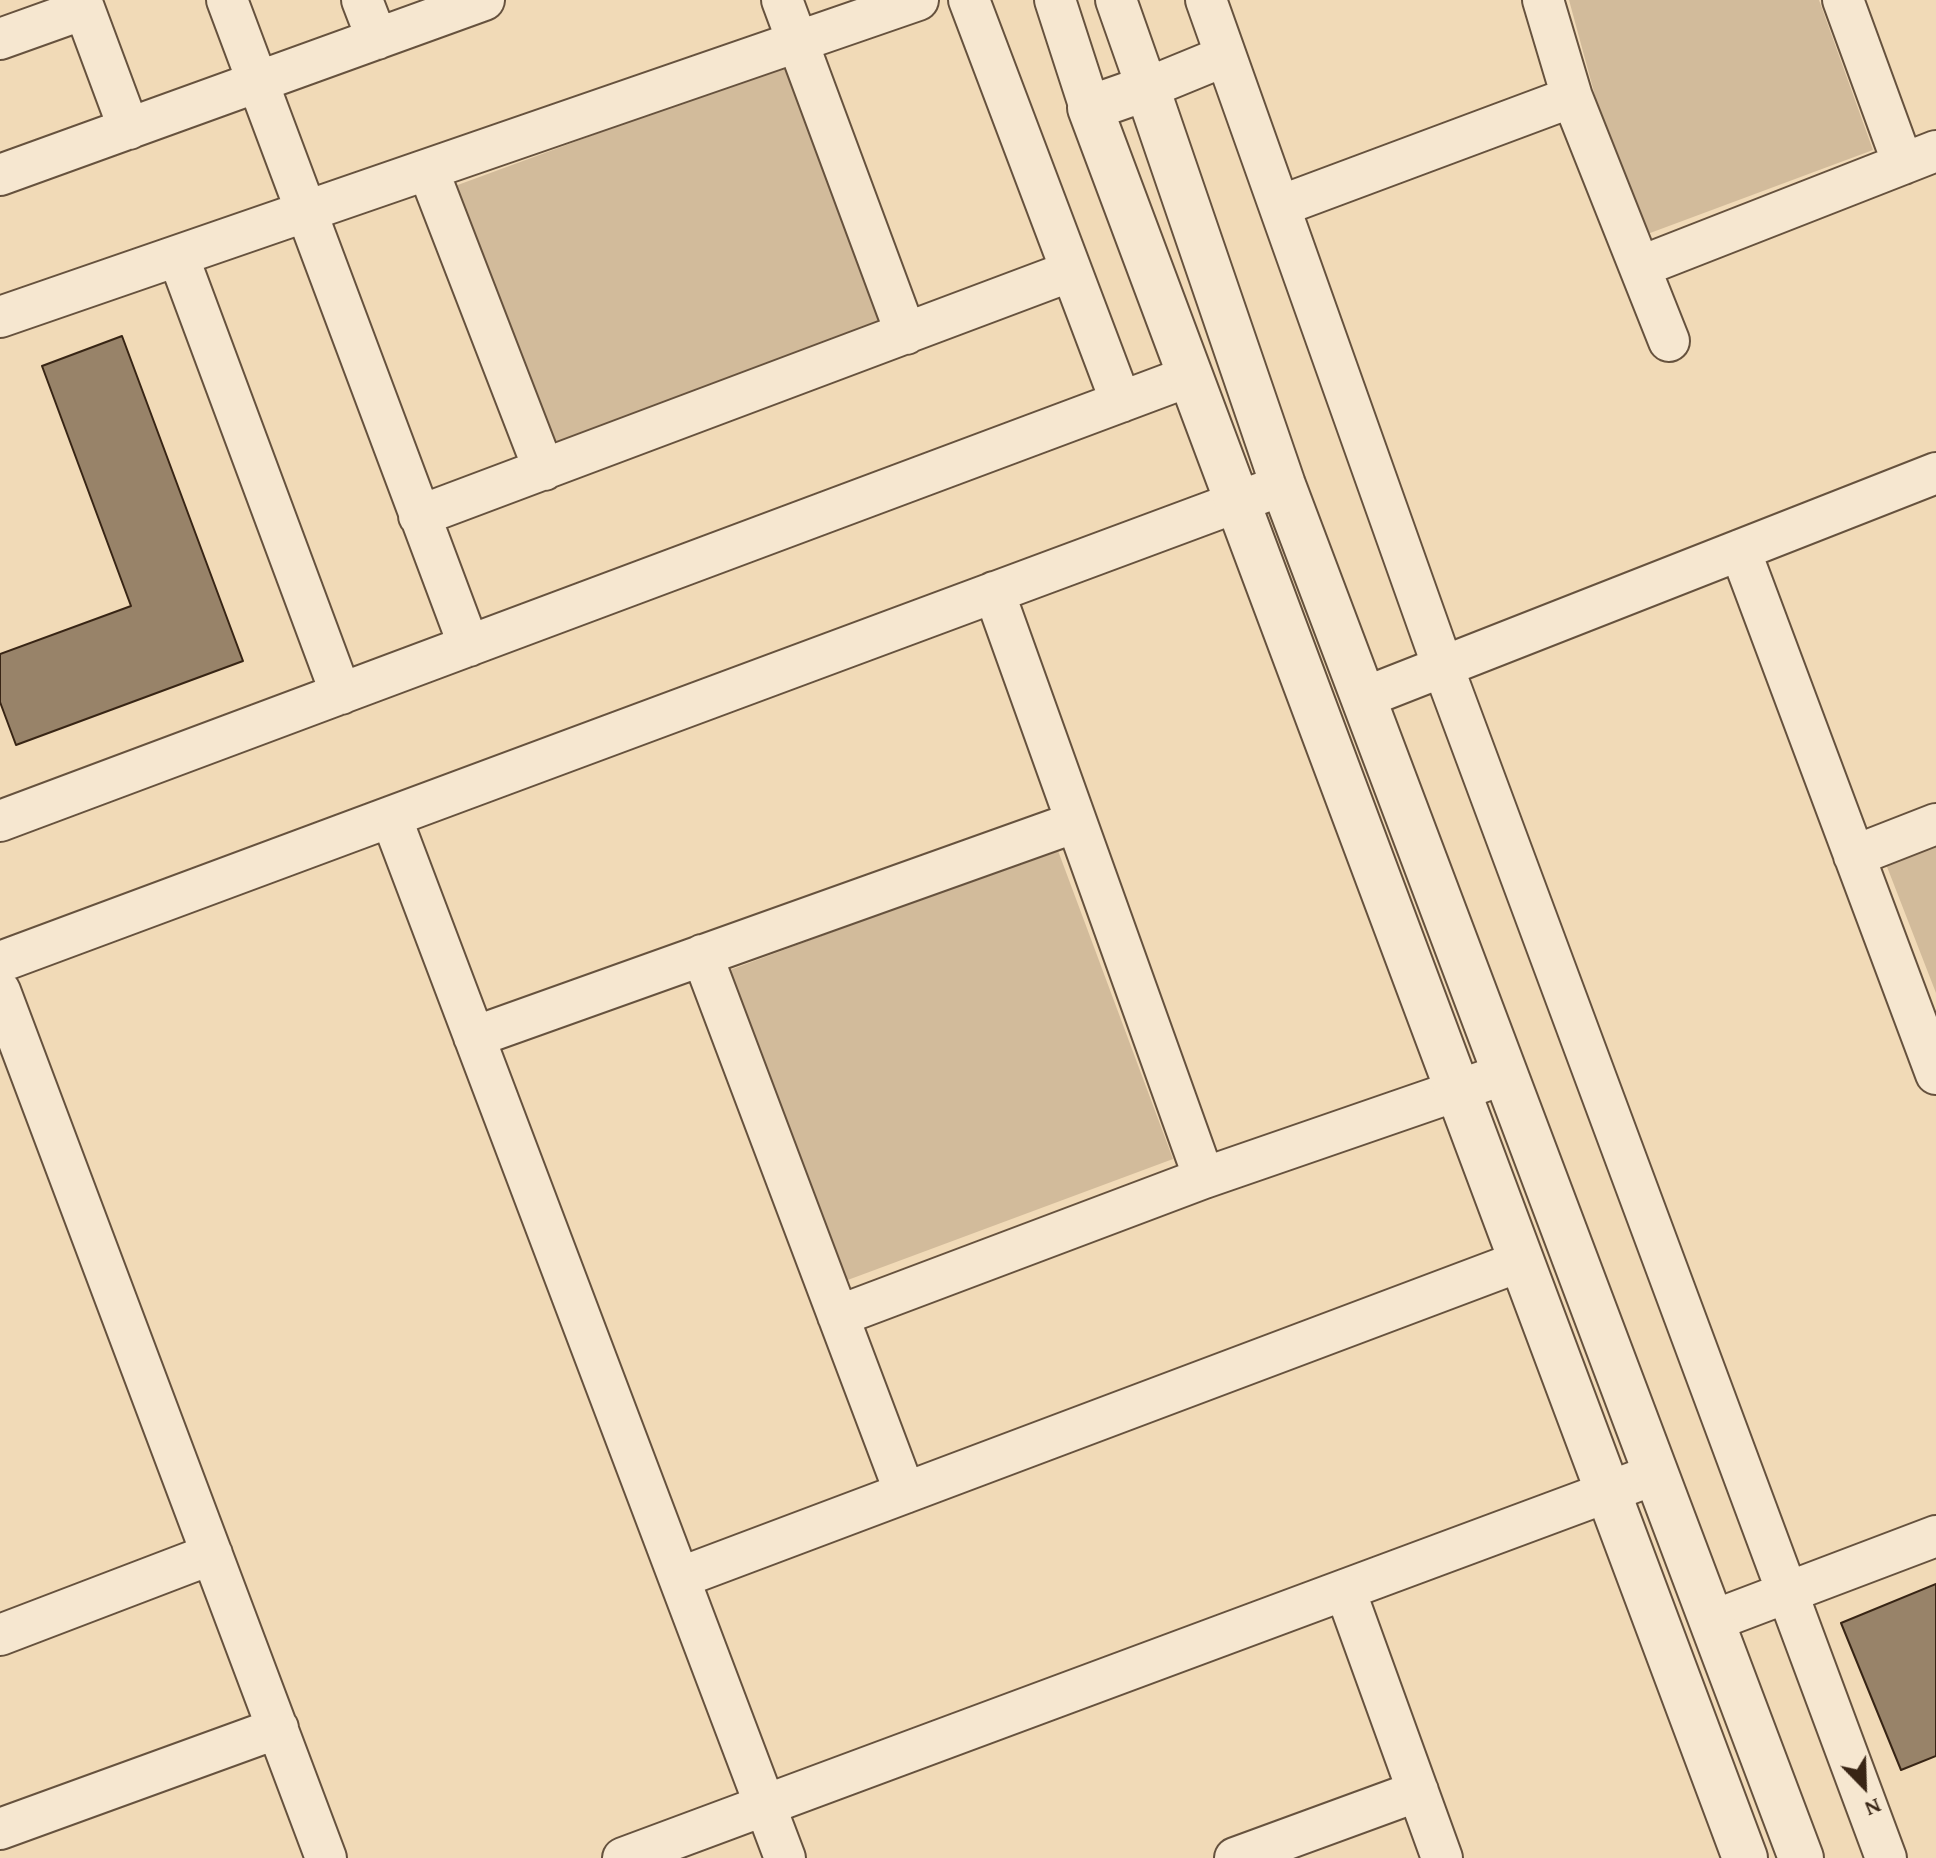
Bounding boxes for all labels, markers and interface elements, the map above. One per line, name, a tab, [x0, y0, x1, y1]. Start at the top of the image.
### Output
north arrow	[1824, 1746, 1904, 1826]
text: N	[1860, 1790, 1886, 1826]

